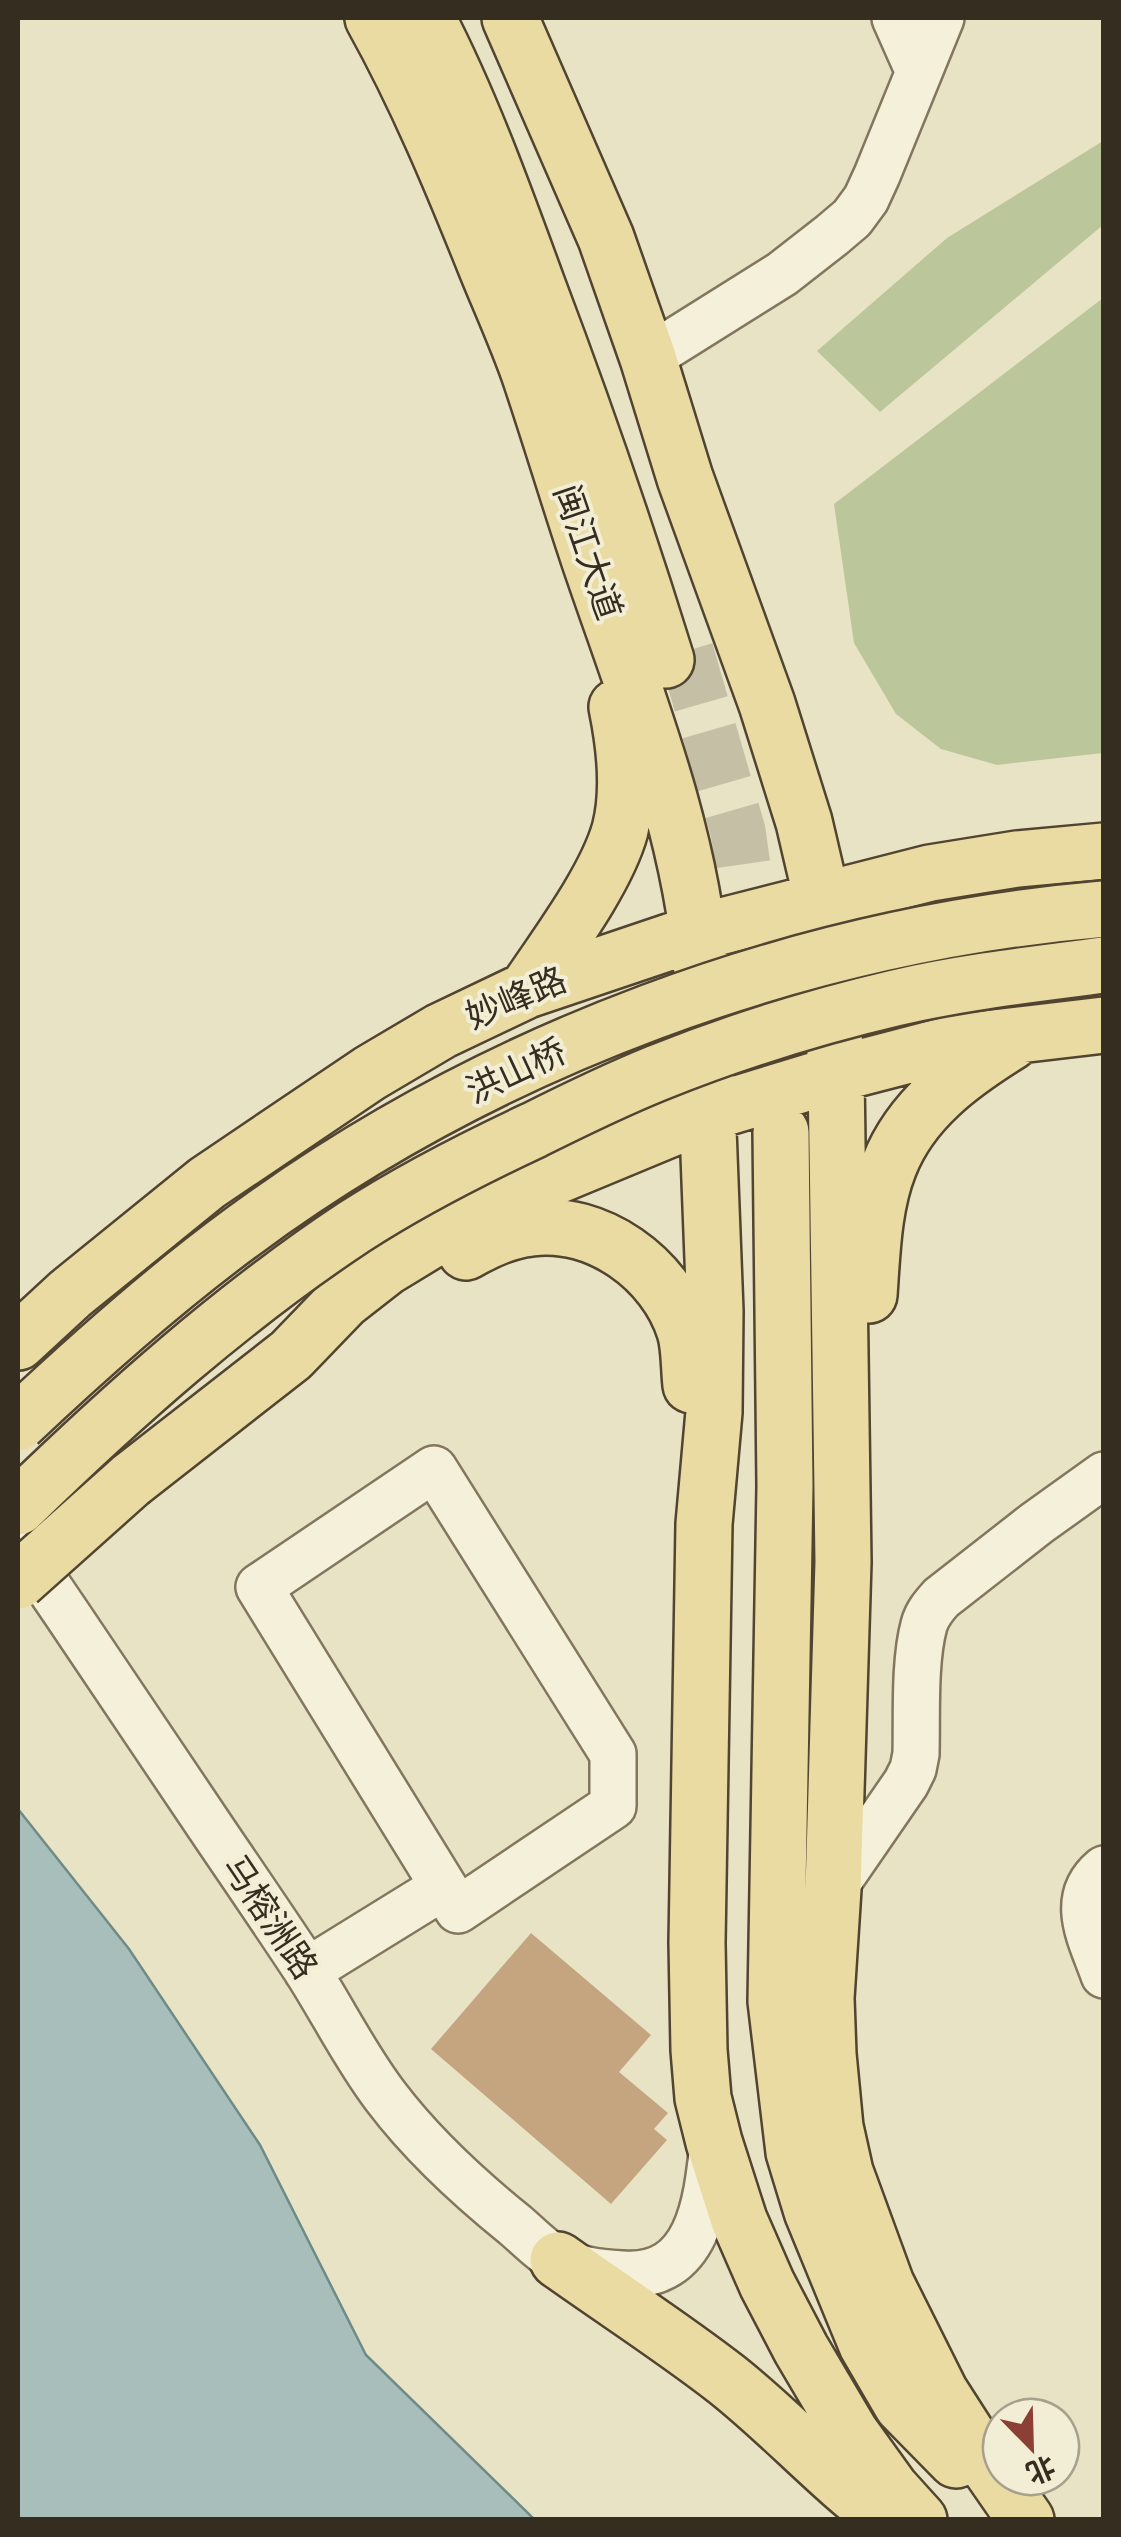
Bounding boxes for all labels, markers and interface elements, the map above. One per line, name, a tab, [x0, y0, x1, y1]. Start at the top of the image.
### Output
street label: 闽江大道	[546, 480, 629, 625]
street label: 妙峰路	[460, 960, 572, 1037]
street label: 洪山桥	[460, 1032, 572, 1111]
street label: 马榕洲路	[214, 1848, 325, 1986]
north arrow	[981, 2397, 1081, 2497]
text: 北	[1022, 2450, 1060, 2489]

